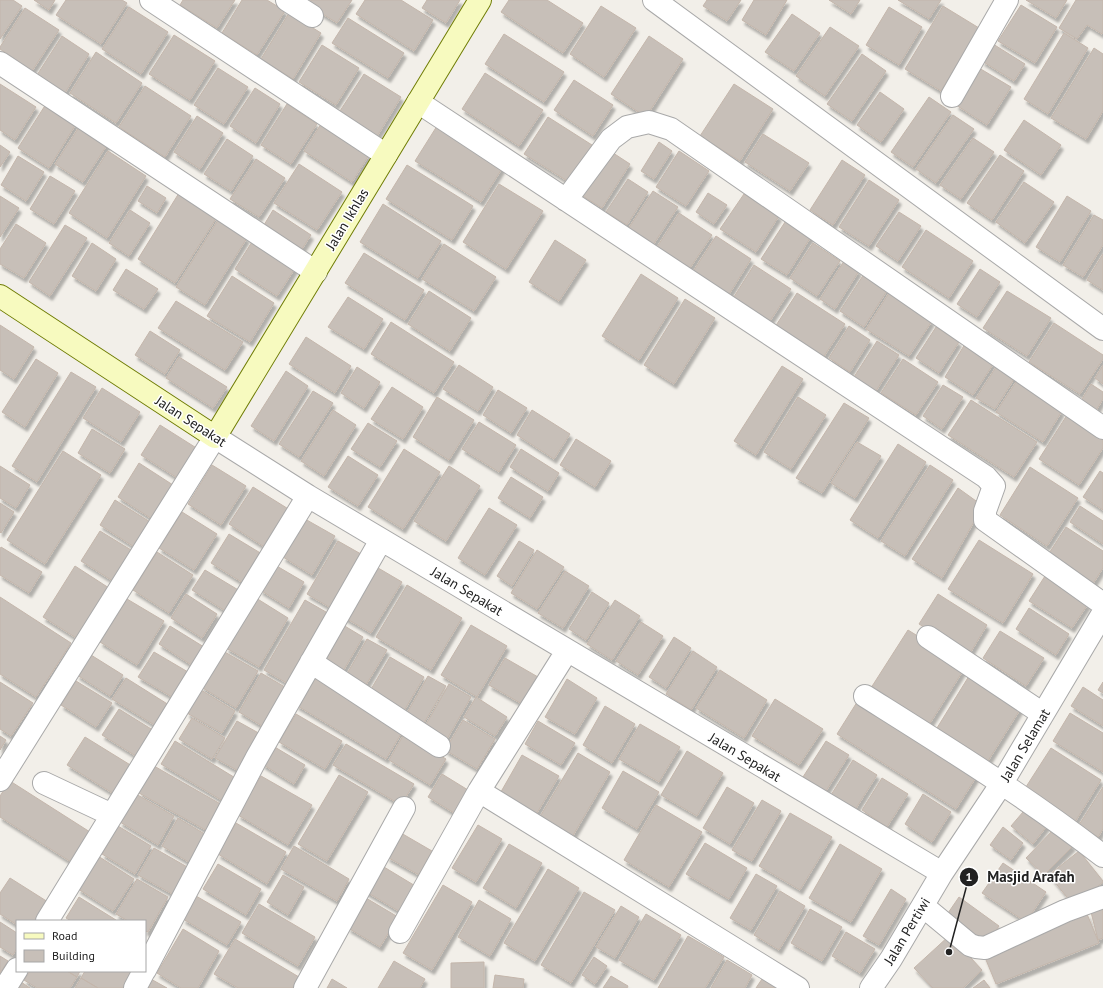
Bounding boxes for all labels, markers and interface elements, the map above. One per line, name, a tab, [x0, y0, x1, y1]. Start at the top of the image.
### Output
street label: Jalan Ikhlas	[321, 185, 372, 254]
street label: Jalan Sepakat	[151, 391, 230, 451]
street label: Jalan Sepakat	[427, 562, 507, 620]
street label: Jalan Selamat	[996, 705, 1054, 786]
street label: Jalan Sepakat	[705, 728, 785, 786]
callout: Masjid Arafah	[959, 863, 1083, 890]
text: Masjid Arafah	[987, 867, 1075, 886]
text: 1	[966, 869, 972, 884]
street label: Jalan Pertiwi	[879, 894, 934, 969]
legend	[16, 920, 146, 972]
text: Road	[52, 928, 77, 943]
text: Building	[52, 948, 95, 963]

